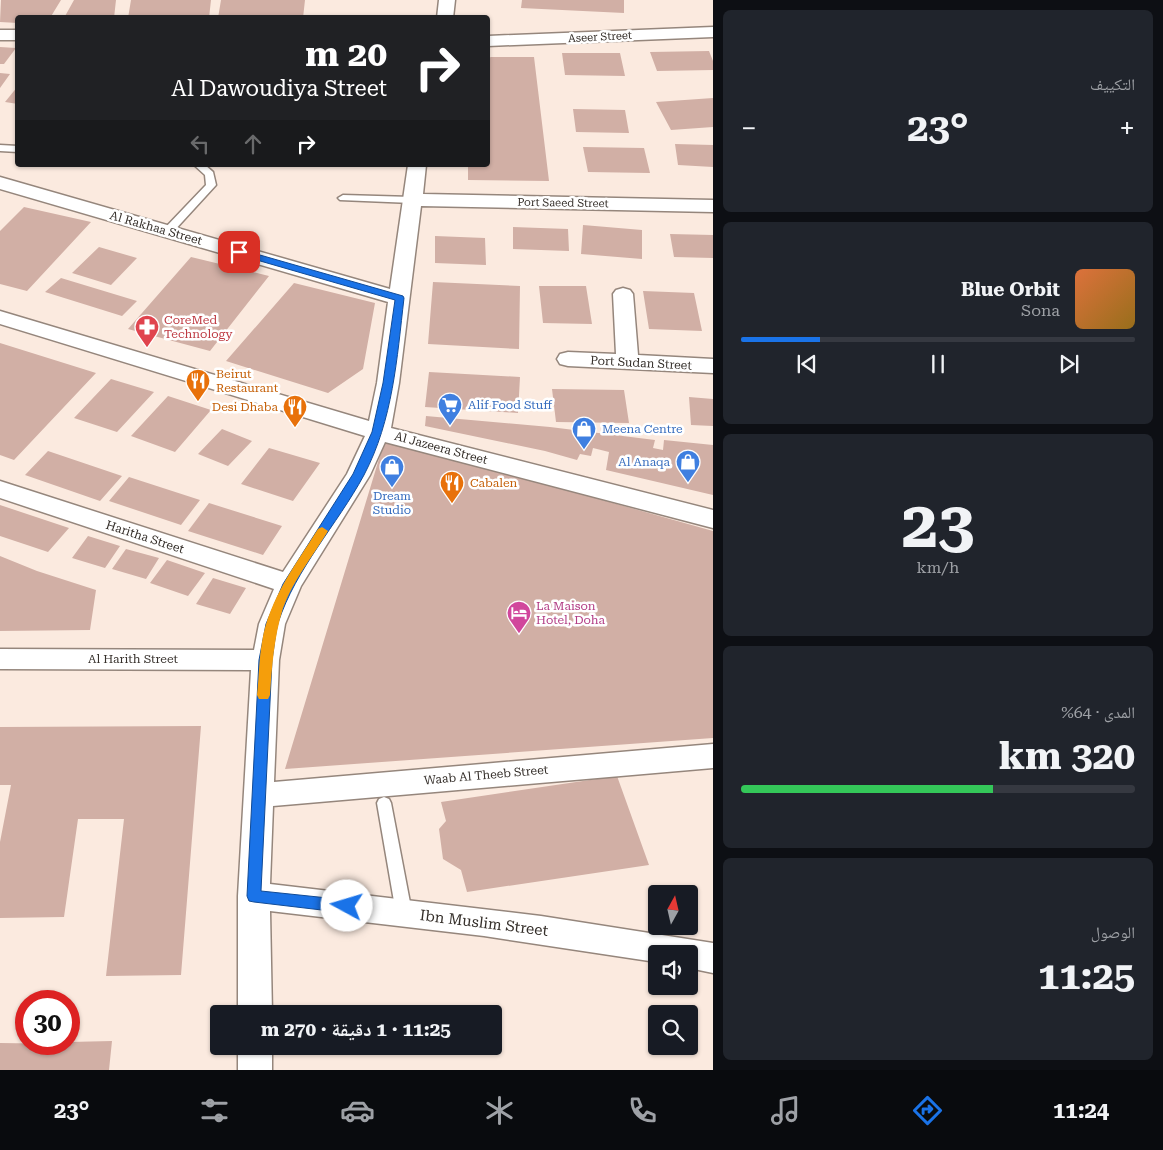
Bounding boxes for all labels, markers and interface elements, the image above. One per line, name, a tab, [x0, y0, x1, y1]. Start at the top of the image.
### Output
street label: Aseer Street	[568, 29, 632, 45]
text: 20 m	[305, 34, 387, 75]
icon: right	[405, 35, 470, 100]
text: التكييف	[1090, 75, 1135, 94]
text: Al Dawoudiya Street	[171, 76, 387, 101]
text: 23°	[907, 106, 969, 150]
text: −	[741, 112, 757, 145]
text: +	[1119, 112, 1135, 145]
icon: left	[186, 130, 214, 158]
icon: ahead	[239, 130, 267, 158]
icon: right	[292, 130, 320, 158]
street label: Port Saeed Street	[517, 196, 609, 210]
street label: Al Rakhaa Street	[108, 208, 204, 248]
pin	[218, 231, 260, 273]
icon: arrive	[225, 238, 253, 266]
text: Blue Orbit	[961, 278, 1060, 301]
text: Sona	[1021, 301, 1060, 320]
place label: CoreMed Technology	[164, 313, 233, 341]
pharmacy icon: CoreMed Technology	[134, 314, 160, 348]
icon: previous	[793, 350, 821, 378]
icon: pause	[924, 350, 952, 378]
icon: next	[1055, 350, 1083, 378]
street label: Port Sudan Street	[590, 353, 693, 373]
place label: Beirut Restaurant	[216, 367, 279, 395]
restaurant icon: Beirut Restaurant	[185, 368, 211, 402]
supermarket icon: Alif Food Stuff	[437, 392, 463, 426]
restaurant icon: Desi Dhaba	[282, 394, 308, 428]
place label: Alif Food Stuff	[468, 398, 552, 412]
place label: Desi Dhaba	[212, 400, 278, 414]
shop icon: Meena Centre	[571, 416, 597, 450]
place label: Meena Centre	[602, 422, 683, 436]
street label: Al Jazeera Street	[393, 429, 490, 467]
shop icon: Al Anaqa	[675, 449, 701, 483]
shop icon: Dream Studio	[379, 454, 405, 488]
place label: Al Anaqa	[618, 455, 670, 469]
restaurant icon: Cabalen	[439, 470, 465, 504]
place label: Cabalen	[470, 476, 518, 490]
text: 23	[902, 487, 974, 563]
place label: Dream Studio	[373, 489, 411, 517]
street label: Haritha Street	[104, 518, 186, 556]
text: km/h	[917, 558, 959, 577]
place label: La Maison Hotel, Doha	[536, 599, 606, 627]
hotel icon: La Maison Hotel, Doha	[506, 600, 532, 634]
street label: Al Harith Street	[88, 652, 179, 666]
text: المدى · 64%	[1061, 703, 1135, 722]
text: 320 km	[999, 734, 1135, 778]
street label: Waab Al Theeb Street	[423, 763, 549, 787]
position arrow	[320, 879, 372, 931]
north arrow	[648, 885, 698, 935]
map controls	[648, 885, 698, 1055]
street label: Ibn Muslim Street	[419, 906, 550, 940]
text: الوصول	[1091, 923, 1135, 942]
button: sound	[648, 945, 698, 995]
text: 11:25	[1038, 954, 1135, 998]
speed limit sign: 30	[15, 990, 80, 1055]
button: search	[648, 1005, 698, 1055]
text: 11:25 · 1 دقيقة · 270 m	[261, 1018, 451, 1041]
icon: filters	[197, 1093, 232, 1128]
icon: car	[340, 1093, 375, 1128]
icon: climate	[482, 1093, 517, 1128]
icon: phone	[625, 1093, 660, 1128]
icon: music	[768, 1093, 803, 1128]
icon: directions	[910, 1093, 945, 1128]
text: 23°	[54, 1098, 90, 1123]
text: 11:24	[1053, 1098, 1109, 1123]

